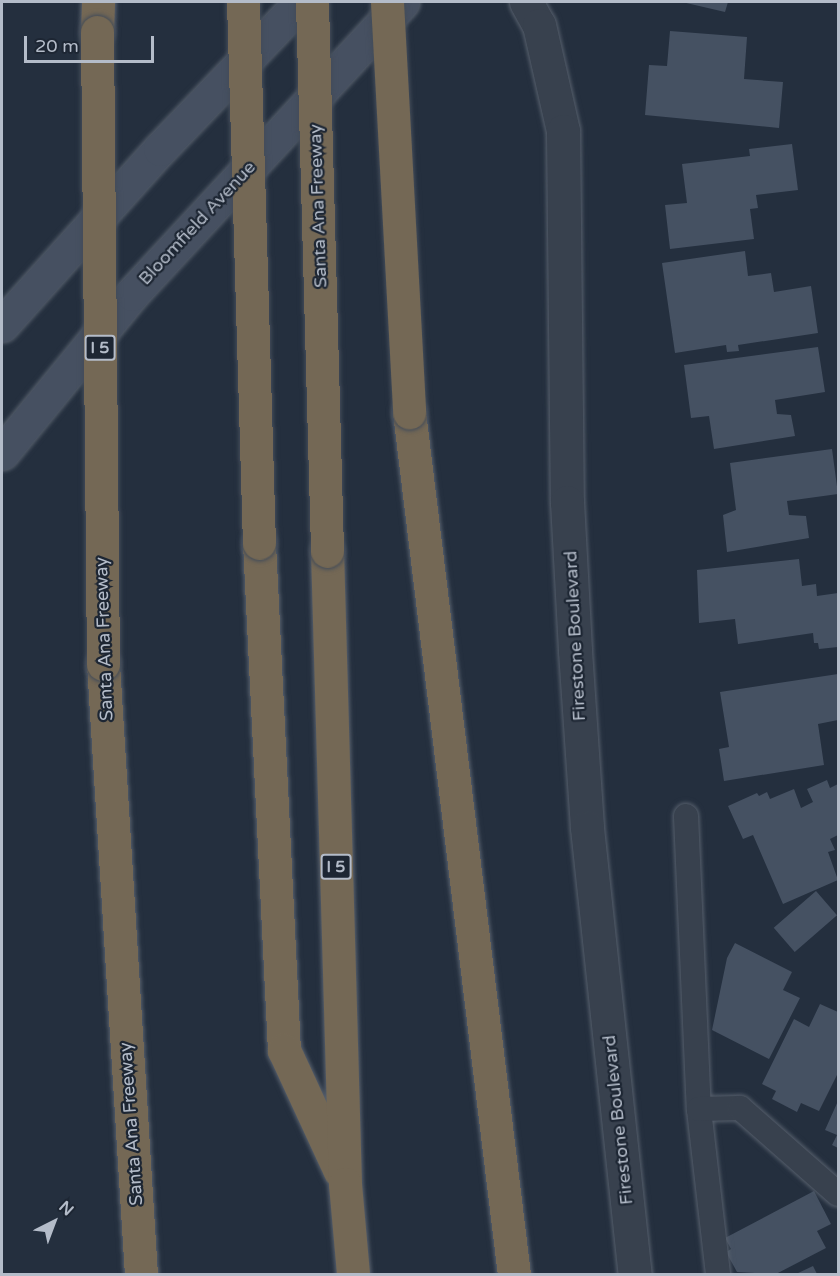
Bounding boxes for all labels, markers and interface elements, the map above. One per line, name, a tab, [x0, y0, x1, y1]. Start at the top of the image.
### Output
scale bar	[27, 24, 158, 62]
text: 20 m	[35, 35, 79, 57]
street label: Santa Ana Freeway	[304, 124, 332, 288]
street label: Bloomfield Avenue	[134, 157, 260, 289]
road number: I 5	[84, 335, 116, 361]
street label: Firestone Boulevard	[560, 550, 590, 722]
street label: Santa Ana Freeway	[90, 557, 118, 721]
road number: I 5	[320, 854, 352, 880]
street label: Firestone Boulevard	[598, 1034, 638, 1206]
street label: Santa Ana Freeway	[115, 1042, 147, 1206]
north arrow	[24, 1192, 84, 1252]
text: N	[55, 1197, 78, 1220]

